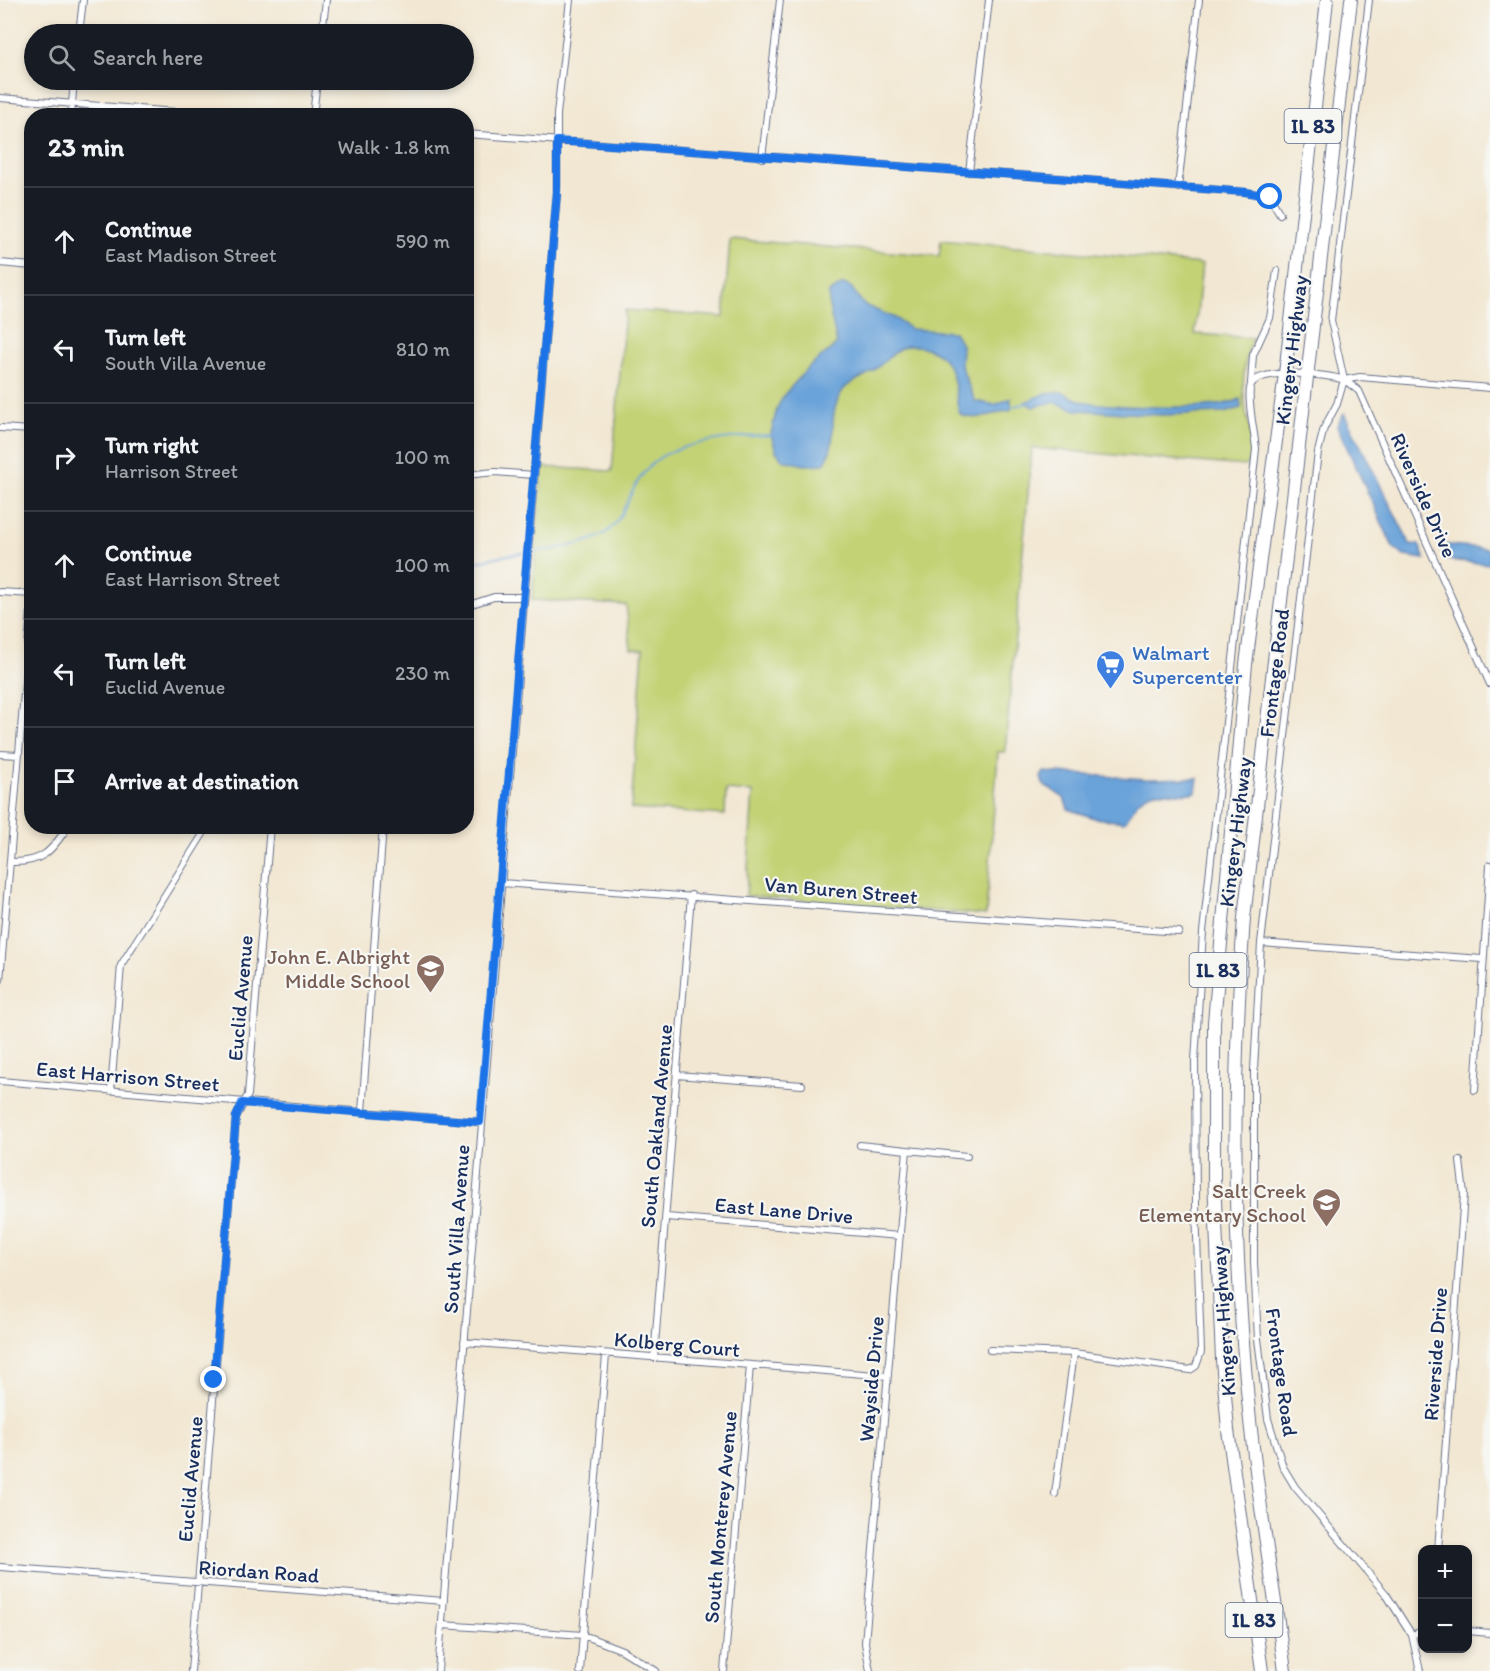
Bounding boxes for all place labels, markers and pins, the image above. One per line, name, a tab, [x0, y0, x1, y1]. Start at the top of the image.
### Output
place label: Walmart Supercenter	[1132, 640, 1243, 689]
supermarket icon: Walmart Supercenter	[1095, 648, 1127, 690]
place label: John E. Albright Middle School	[267, 944, 410, 993]
school or university icon: John E. Albright Middle School	[415, 952, 447, 994]
place label: Salt Creek Elementary School	[1139, 1178, 1306, 1227]
school or university icon: Salt Creek Elementary School	[1311, 1186, 1343, 1228]

